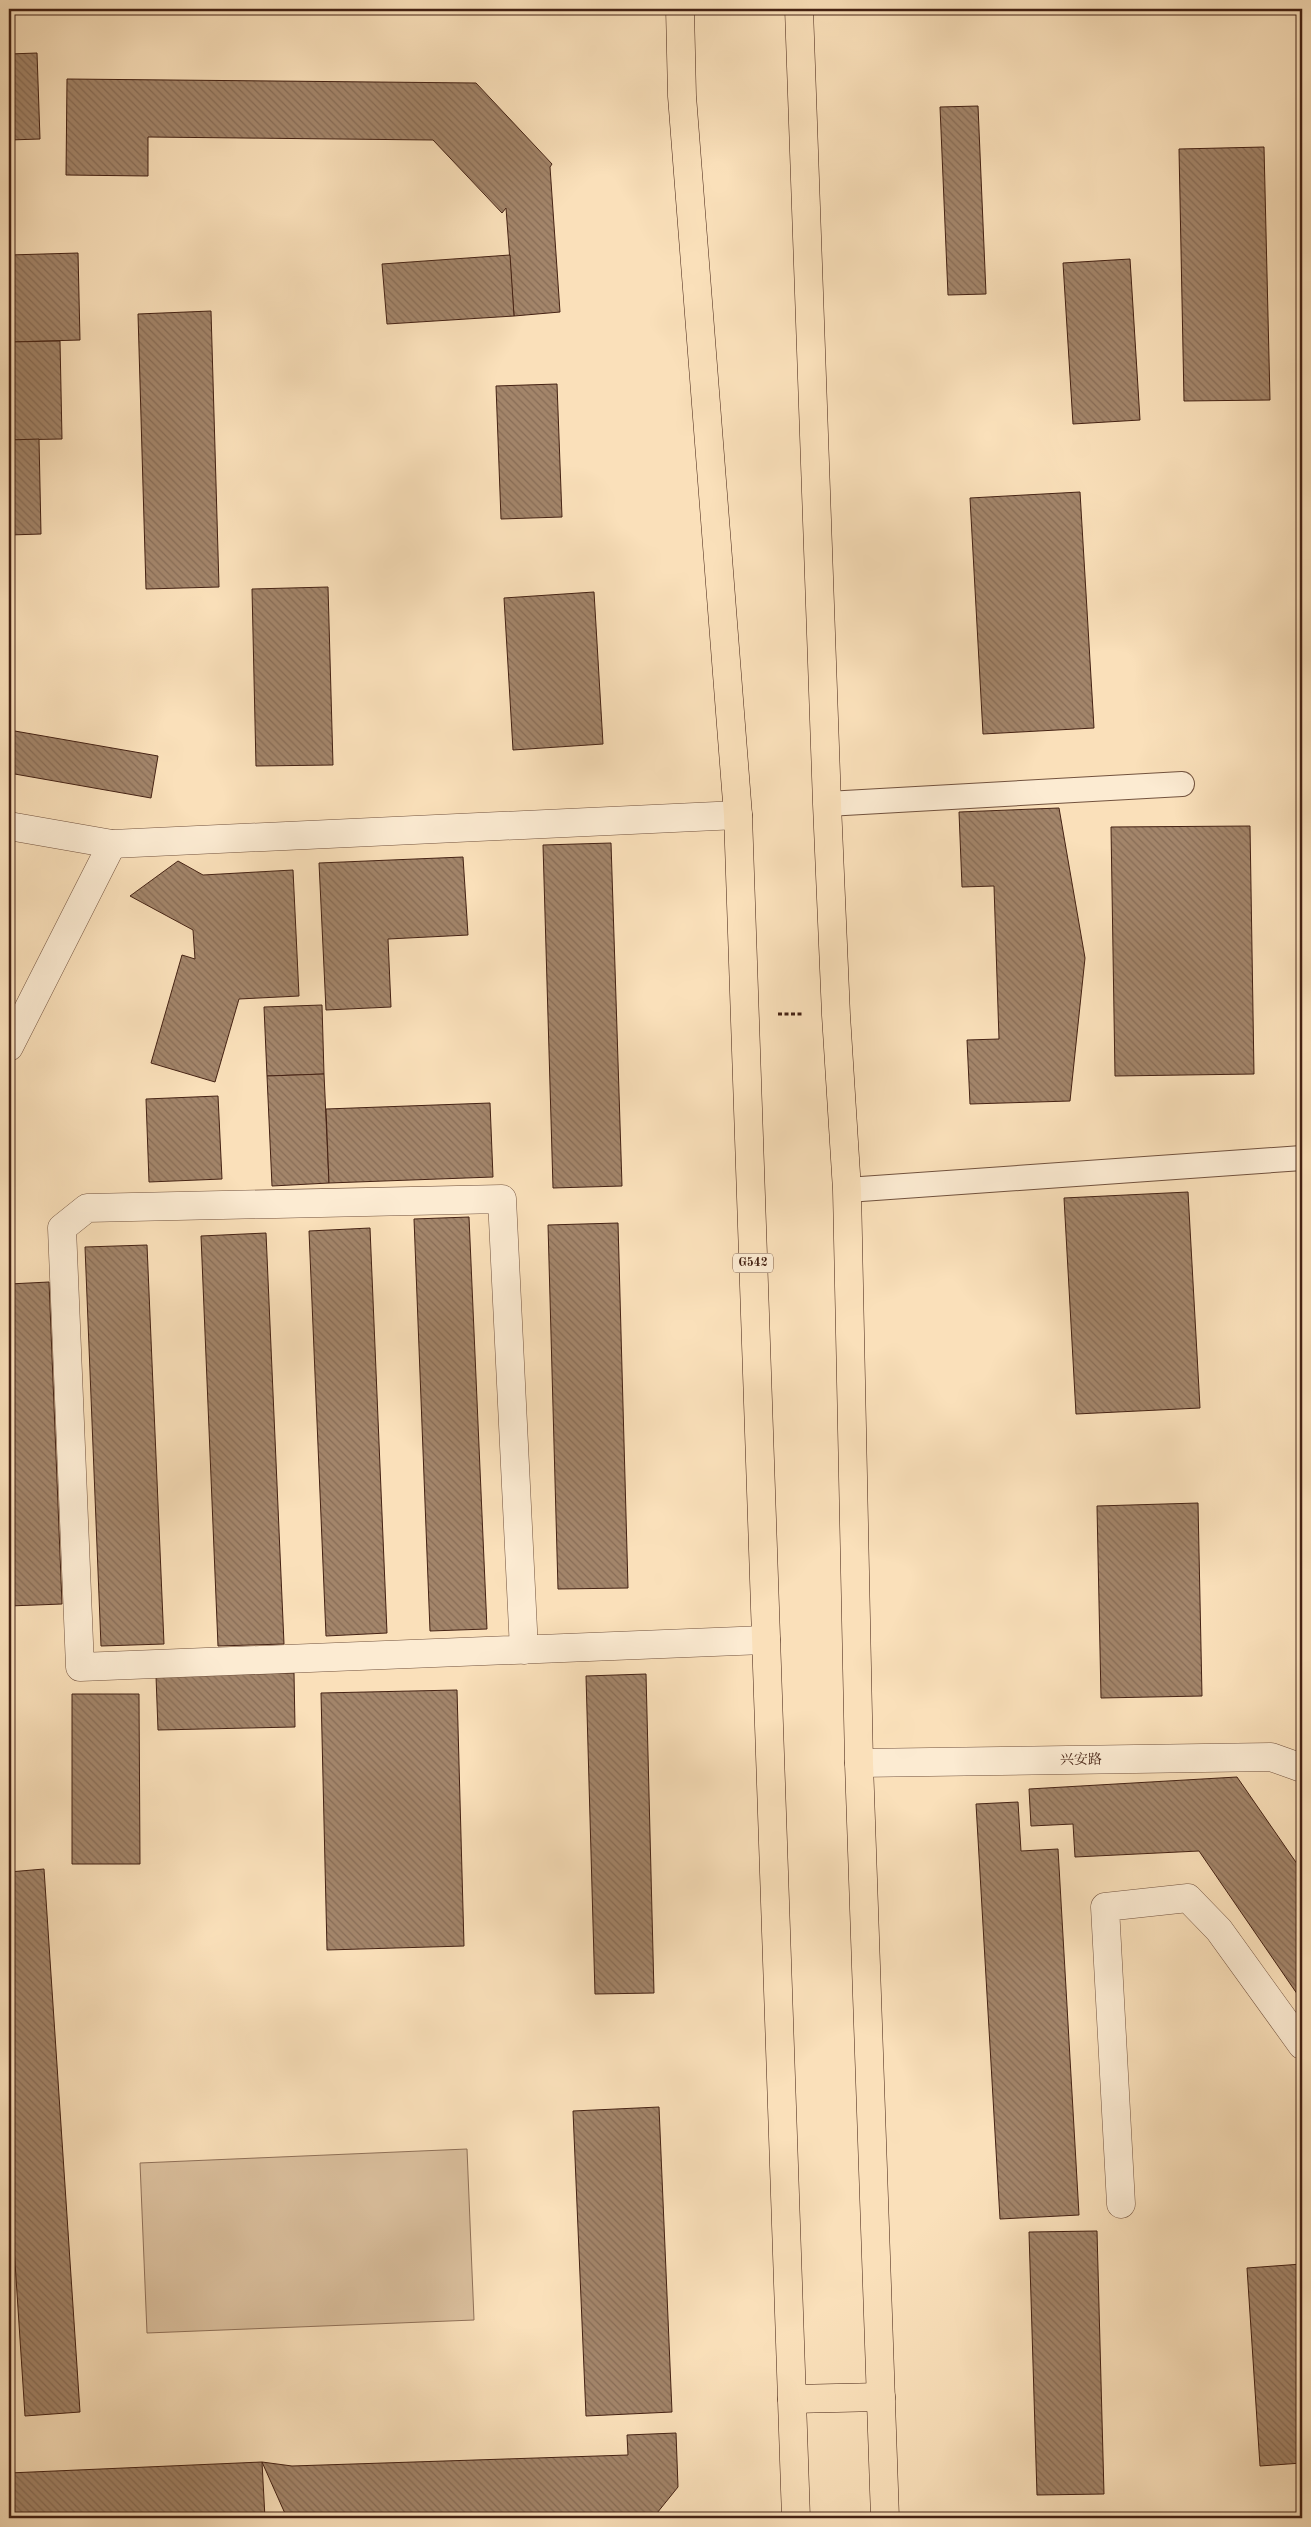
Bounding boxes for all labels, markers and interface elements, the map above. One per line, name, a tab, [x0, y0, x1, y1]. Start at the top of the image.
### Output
road number: G542	[733, 1254, 773, 1272]
street label: 兴安路	[1060, 1752, 1102, 1767]

